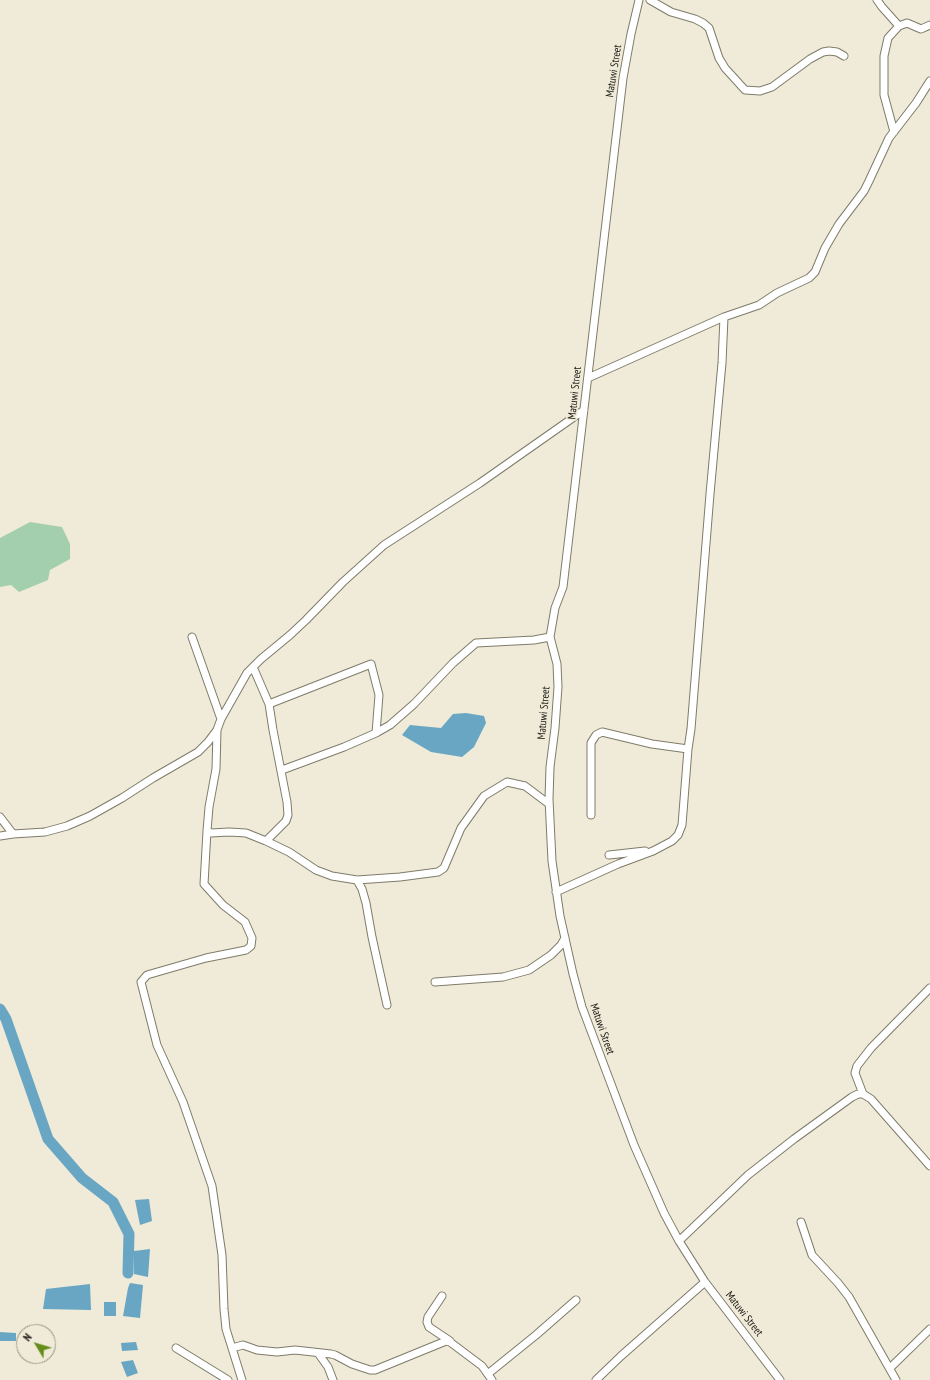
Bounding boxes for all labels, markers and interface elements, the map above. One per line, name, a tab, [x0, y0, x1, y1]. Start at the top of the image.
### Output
street label: Matuwi Street	[603, 44, 625, 98]
street label: Matuwi Street	[566, 366, 584, 420]
street label: Matuwi Street	[535, 686, 553, 740]
street label: Matuwi Street	[587, 1002, 617, 1056]
street label: Matuwi Street	[722, 1289, 766, 1339]
north arrow	[16, 1324, 56, 1364]
text: N	[20, 1331, 35, 1344]

